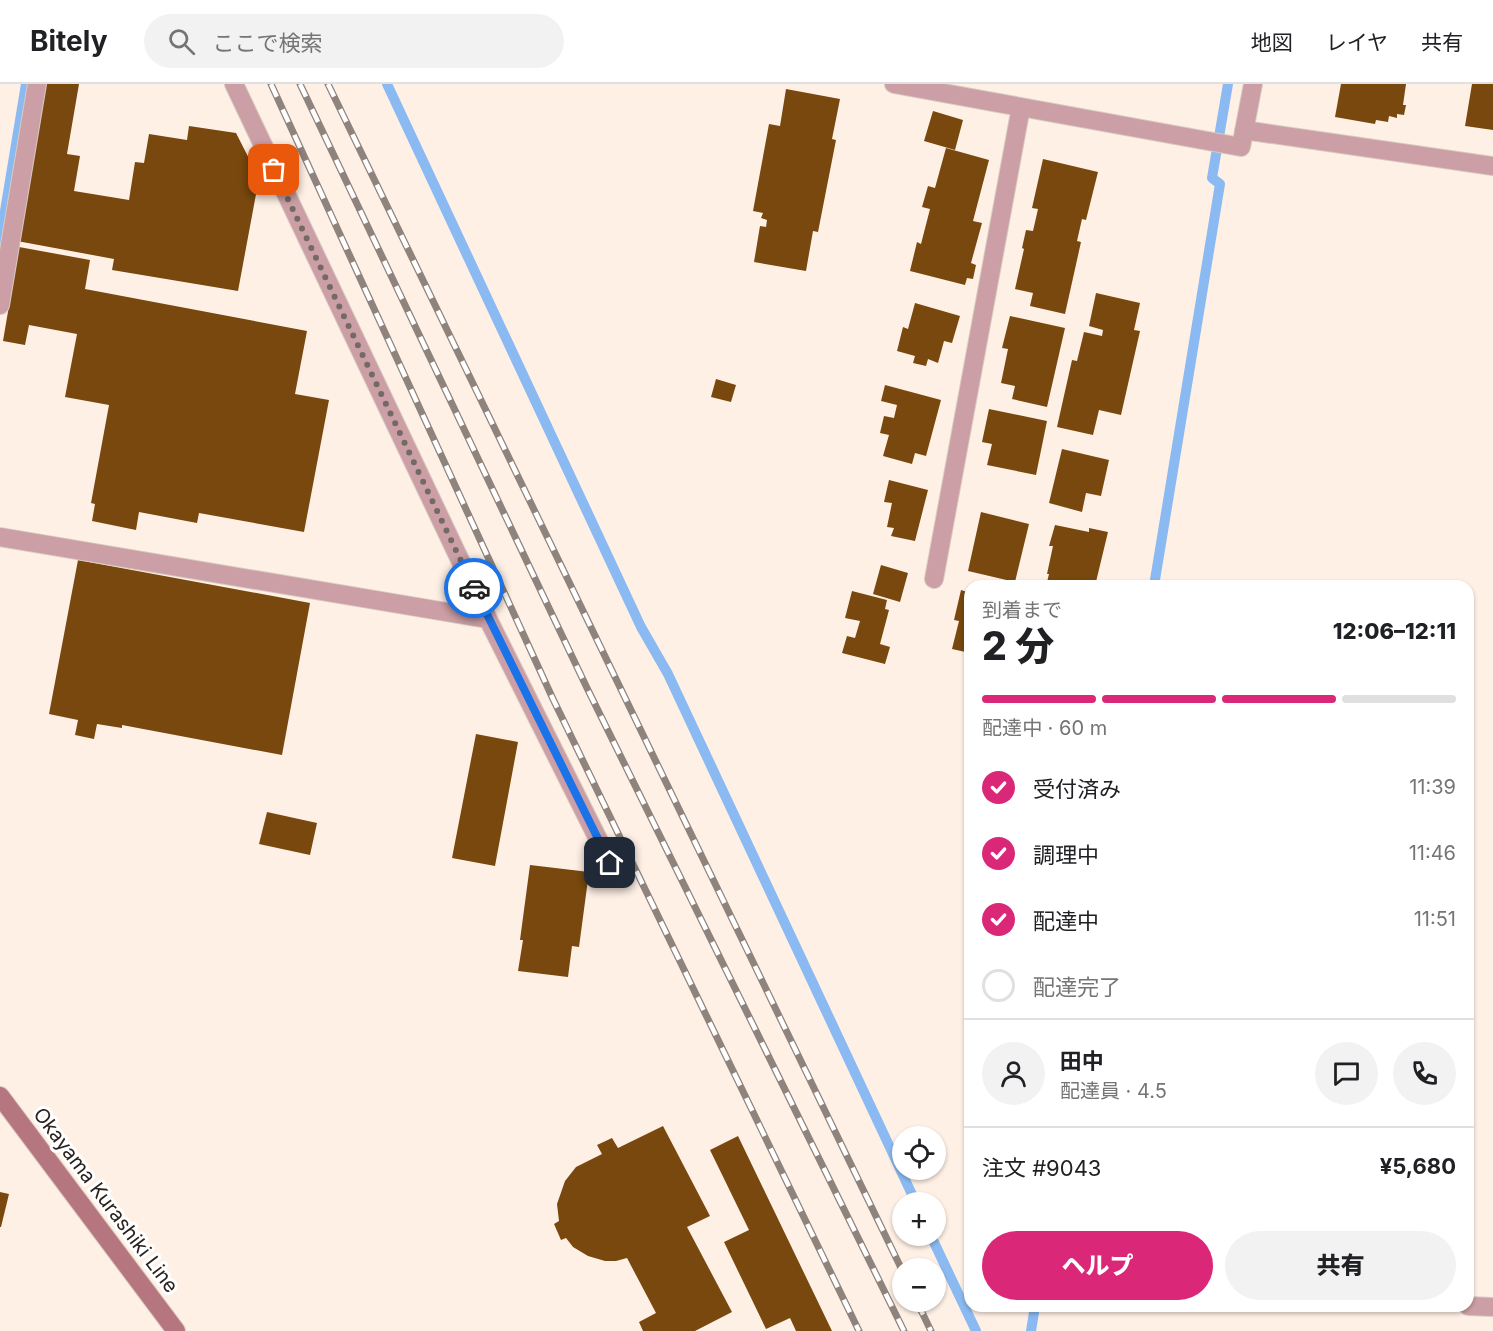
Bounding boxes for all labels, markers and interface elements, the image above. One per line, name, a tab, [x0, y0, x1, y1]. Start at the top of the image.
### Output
search box	[144, 14, 564, 68]
text: Bitely	[30, 24, 108, 58]
icon: search	[165, 25, 198, 58]
text: ここで検索	[213, 30, 323, 56]
text: 地図	[1251, 30, 1293, 55]
text: レイヤ	[1326, 30, 1388, 55]
text: 共有	[1421, 30, 1463, 55]
pin	[248, 144, 299, 195]
icon: bag	[257, 153, 290, 186]
courier	[444, 558, 504, 618]
icon: car	[458, 572, 491, 605]
text: 到着まで	[982, 598, 1062, 622]
text: 12:06–12:11	[1333, 618, 1456, 644]
text: 2 分	[982, 622, 1054, 669]
text: 配達中 · 60 m	[982, 716, 1107, 740]
icon: check	[982, 771, 1015, 804]
text: 11:39	[1409, 775, 1456, 799]
text: 受付済み	[1033, 776, 1121, 802]
pin	[584, 837, 635, 888]
icon: check	[982, 837, 1015, 870]
text: 11:46	[1409, 841, 1456, 865]
text: 調理中	[1033, 842, 1099, 868]
icon: home	[593, 846, 626, 879]
icon: check	[982, 903, 1015, 936]
text: 11:51	[1414, 907, 1456, 931]
text: 配達中	[1033, 908, 1099, 934]
text: 配達完了	[1033, 974, 1121, 1000]
button: person	[982, 1042, 1045, 1105]
button: chat	[1315, 1042, 1378, 1105]
button: phone	[1393, 1042, 1456, 1105]
text: 田中	[1060, 1048, 1104, 1074]
text: 配達員 · 4.5	[1060, 1079, 1167, 1103]
street label: Okayama Kurashiki Line	[29, 1103, 183, 1297]
map controls	[892, 1126, 946, 1312]
button: locate	[892, 1126, 946, 1180]
text: ¥5,680	[1380, 1153, 1456, 1179]
text: 注文 #9043	[982, 1155, 1101, 1181]
button: +	[892, 1192, 946, 1246]
button: ヘルプ	[982, 1231, 1213, 1300]
button: 共有	[1225, 1231, 1456, 1300]
button: −	[892, 1258, 946, 1312]

